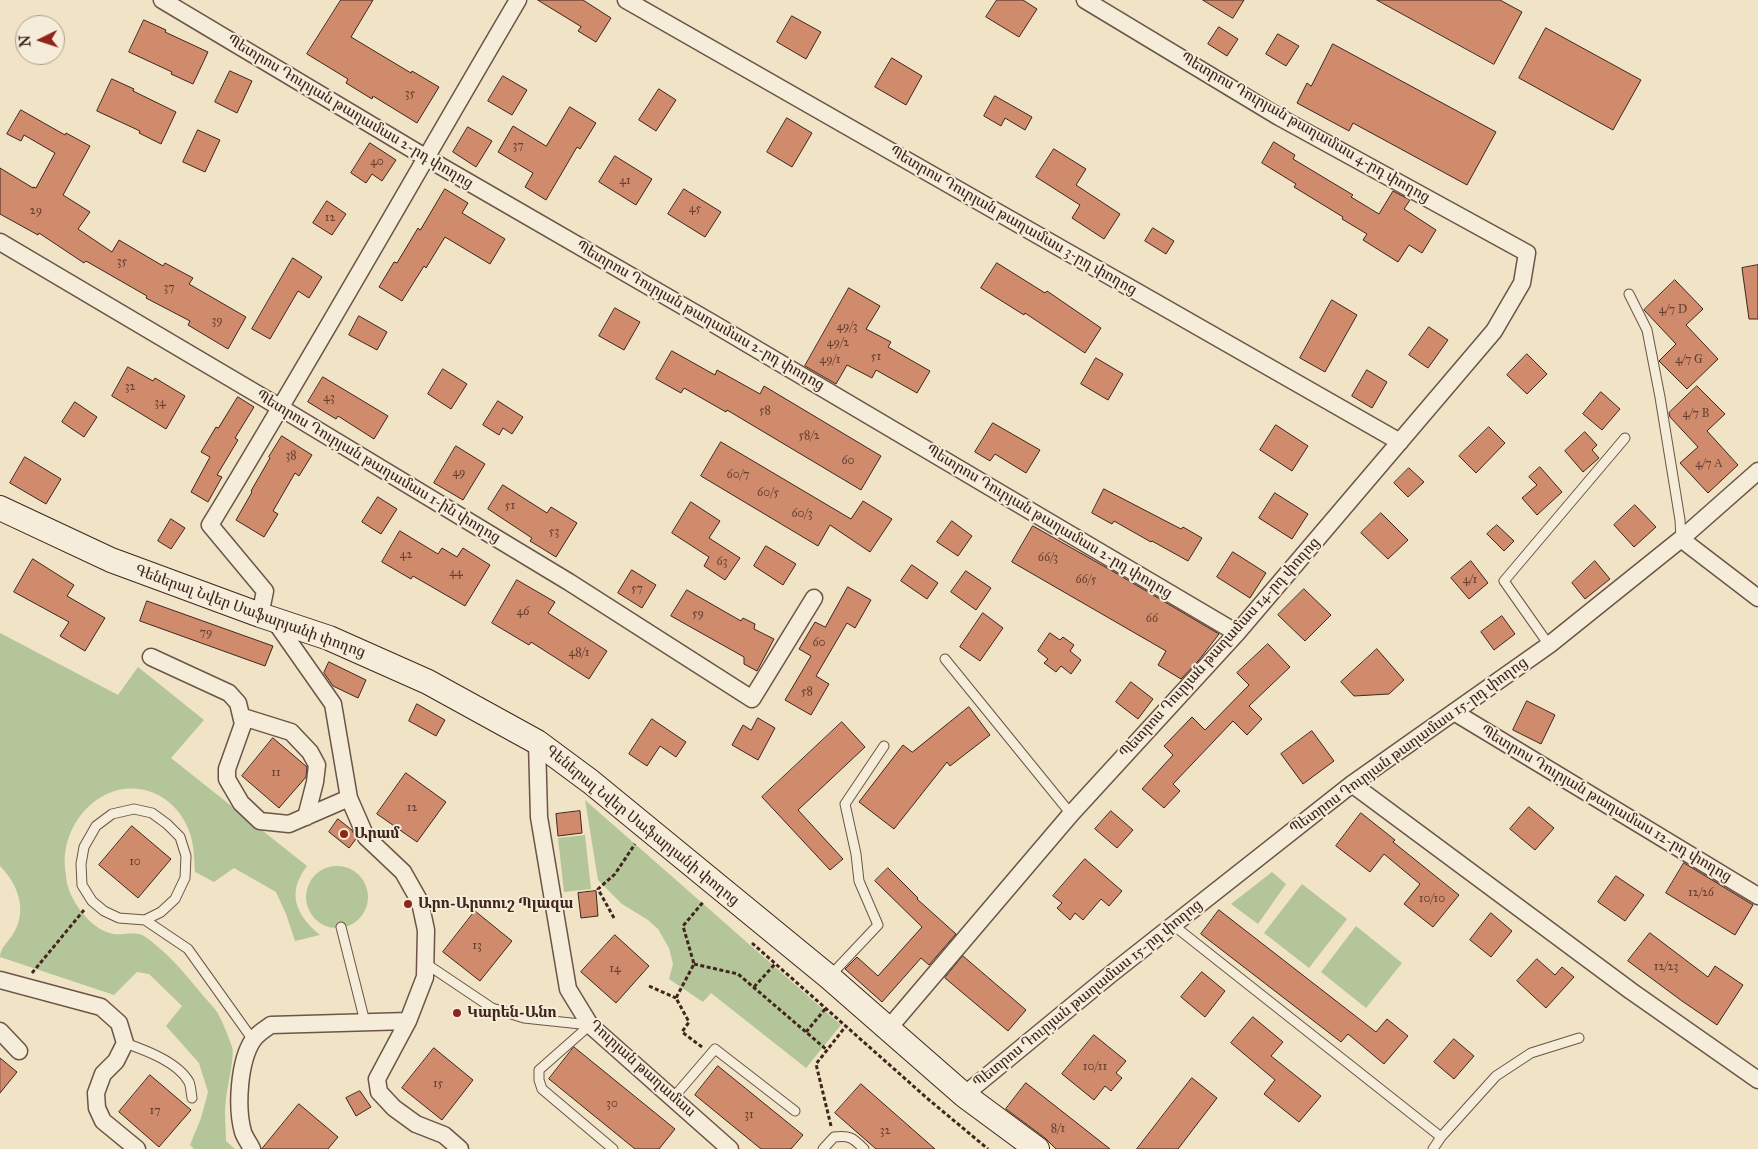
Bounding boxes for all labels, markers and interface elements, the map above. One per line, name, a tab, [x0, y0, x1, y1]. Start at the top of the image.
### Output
north arrow	[15, 15, 65, 65]
street label: Պետրոս Դուրյան թաղամաս 2-րդ փողոց	[224, 31, 476, 193]
text: N	[17, 34, 34, 48]
street label: Պետրոս Դուրյան թաղամաս 4-րդ փողոց	[1177, 49, 1433, 207]
house number: 35	[405, 87, 415, 101]
house number: 37	[512, 139, 524, 153]
street label: Պետրոս Դուրյան թաղամաս 3-րդ փողոց	[886, 143, 1140, 299]
house number: 40	[370, 155, 384, 169]
house number: 41	[619, 174, 631, 188]
house number: 45	[689, 202, 701, 216]
house number: 29	[30, 204, 42, 218]
house number: 12	[325, 211, 335, 225]
street label: Պետրոս Դուրյան թաղամաս 2-րդ փողոց	[572, 237, 828, 395]
house number: 35	[117, 255, 127, 269]
house number: 37	[163, 281, 175, 295]
house number: 4/7 D	[1659, 303, 1687, 317]
house number: 39	[211, 314, 223, 328]
house number: 49/3	[836, 320, 858, 334]
house number: 49/2	[827, 336, 849, 350]
house number: 51	[871, 350, 881, 364]
house number: 49/1	[819, 353, 841, 367]
house number: 4/7 G	[1675, 353, 1703, 367]
house number: 32	[125, 380, 135, 394]
street label: Պետրոս Դուրյան թաղամաս 1-ին փողոց	[252, 387, 504, 547]
house number: 43	[323, 391, 335, 405]
house number: 34	[154, 396, 166, 410]
house number: 58	[759, 404, 771, 418]
house number: 4/7 B	[1683, 407, 1709, 421]
house number: 58/2	[798, 429, 820, 443]
street label: Պետրոս Դուրյան թաղամաս 2-րդ փողոց	[923, 441, 1175, 603]
house number: 38	[285, 449, 297, 463]
house number: 60	[841, 454, 855, 468]
house number: 4/7 А	[1695, 457, 1723, 471]
house number: 49	[452, 466, 466, 480]
house number: 60/7	[727, 468, 749, 482]
house number: 60/5	[757, 486, 779, 500]
house number: 51	[505, 499, 515, 513]
house number: 60/3	[791, 507, 813, 521]
house number: 53	[549, 525, 559, 539]
street label: Պետրոս Դուրյան թաղամաս 14-րդ փողոց	[1116, 534, 1324, 762]
house number: 42	[400, 548, 412, 562]
house number: 66/3	[1038, 551, 1058, 565]
house number: 63	[717, 555, 727, 569]
street label: Գեներալ Նվեր Սաֆարյանի փողոց	[132, 562, 368, 662]
house number: 44	[449, 566, 463, 580]
house number: 66/5	[1075, 573, 1097, 587]
house number: 4/1	[1463, 573, 1477, 587]
house number: 57	[631, 582, 643, 596]
house number: 46	[517, 605, 529, 619]
house number: 59	[692, 607, 704, 621]
house number: 66	[1146, 612, 1158, 626]
house number: 79	[200, 626, 212, 640]
house number: 60	[812, 636, 826, 650]
house number: 48/1	[568, 646, 590, 660]
street label: Պետրոս Դուրյան թաղամաս 15-րդ փողոց	[1287, 654, 1531, 838]
house number: 58	[801, 685, 813, 699]
street label: Պետրոս Դուրյան թաղամաս 12-րդ փողոց	[1477, 722, 1735, 886]
street label: Գեներալ Նվեր Սաֆարյանի փողոց	[541, 742, 743, 910]
house number: 11	[271, 766, 281, 780]
house number: 12	[407, 801, 417, 815]
place label: Արամ	[354, 825, 399, 843]
marker: Արամ	[338, 828, 350, 840]
house number: 10	[129, 855, 141, 869]
house number: 12/26	[1688, 886, 1714, 900]
house number: 10/10	[1419, 892, 1445, 906]
place label: Արո-Արտուշ Պլազա	[418, 895, 573, 913]
street label: Պետրոս Դուրյան թաղամաս 15-րդ փողոց	[970, 896, 1206, 1092]
marker: Արո-Արտուշ Պլազա	[402, 898, 414, 910]
house number: 13	[472, 939, 482, 953]
house number: 12/23	[1654, 960, 1678, 974]
house number: 14	[609, 962, 621, 976]
place label: Կարեն-Անո	[467, 1004, 556, 1022]
marker: Կարեն-Անո	[451, 1007, 463, 1019]
street label: Դուրյան թաղամաս	[585, 1017, 699, 1121]
house number: 10/11	[1083, 1060, 1107, 1074]
house number: 15	[433, 1077, 443, 1091]
house number: 30	[606, 1097, 618, 1111]
house number: 17	[149, 1104, 161, 1118]
house number: 31	[744, 1108, 754, 1122]
house number: 8/1	[1051, 1122, 1065, 1136]
house number: 32	[880, 1124, 890, 1138]

